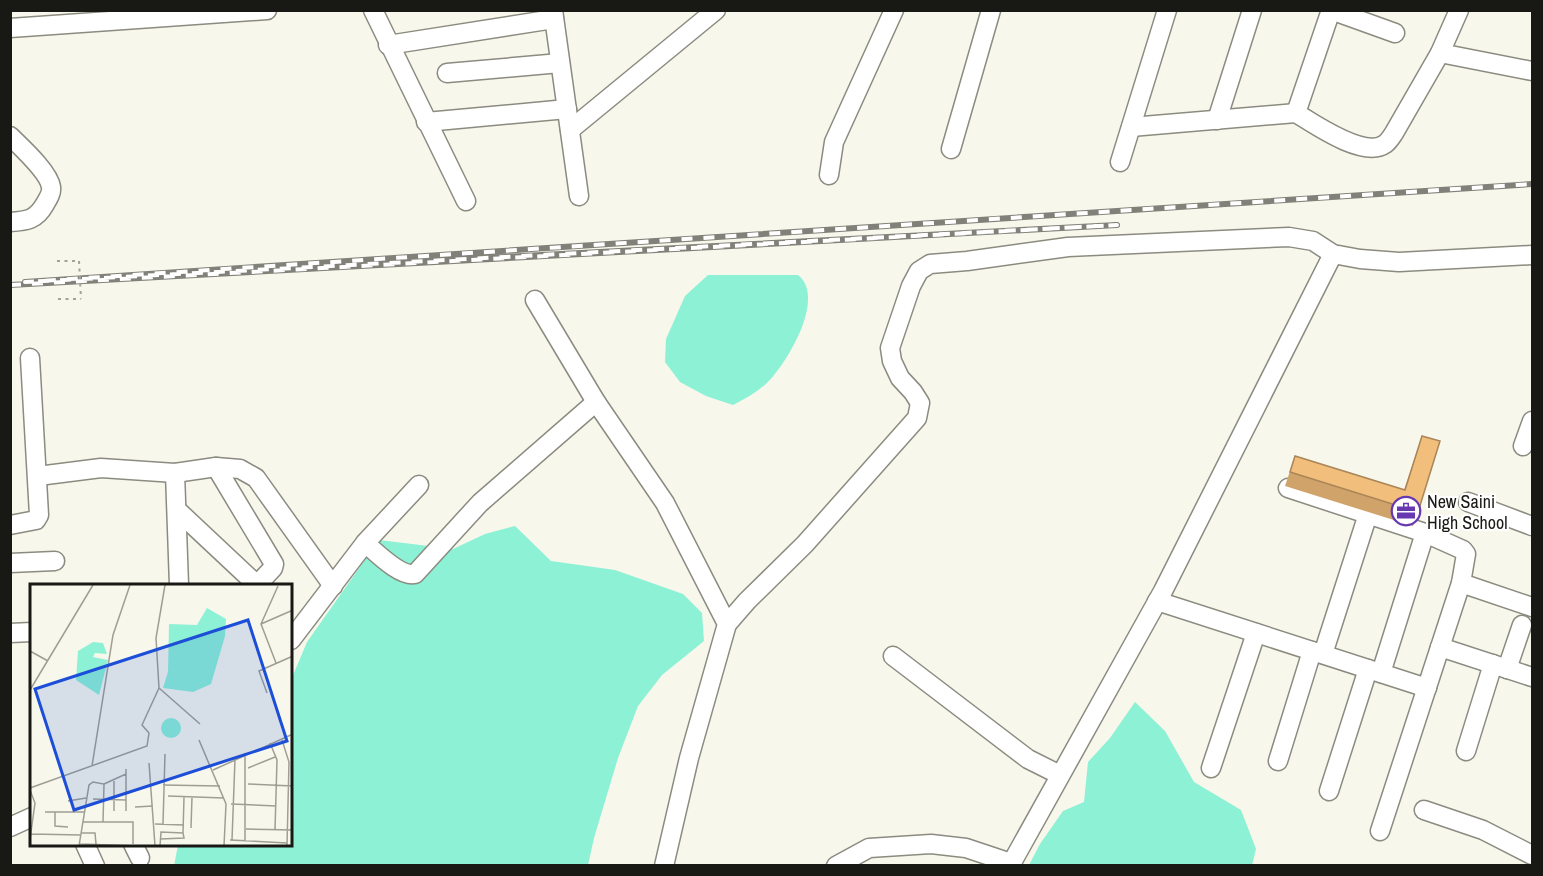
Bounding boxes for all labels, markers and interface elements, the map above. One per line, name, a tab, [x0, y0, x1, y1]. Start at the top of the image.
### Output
place label: New Saini High School	[1427, 489, 1507, 535]
office icon: New Saini High School	[1390, 495, 1422, 527]
inset map	[30, 584, 292, 846]

